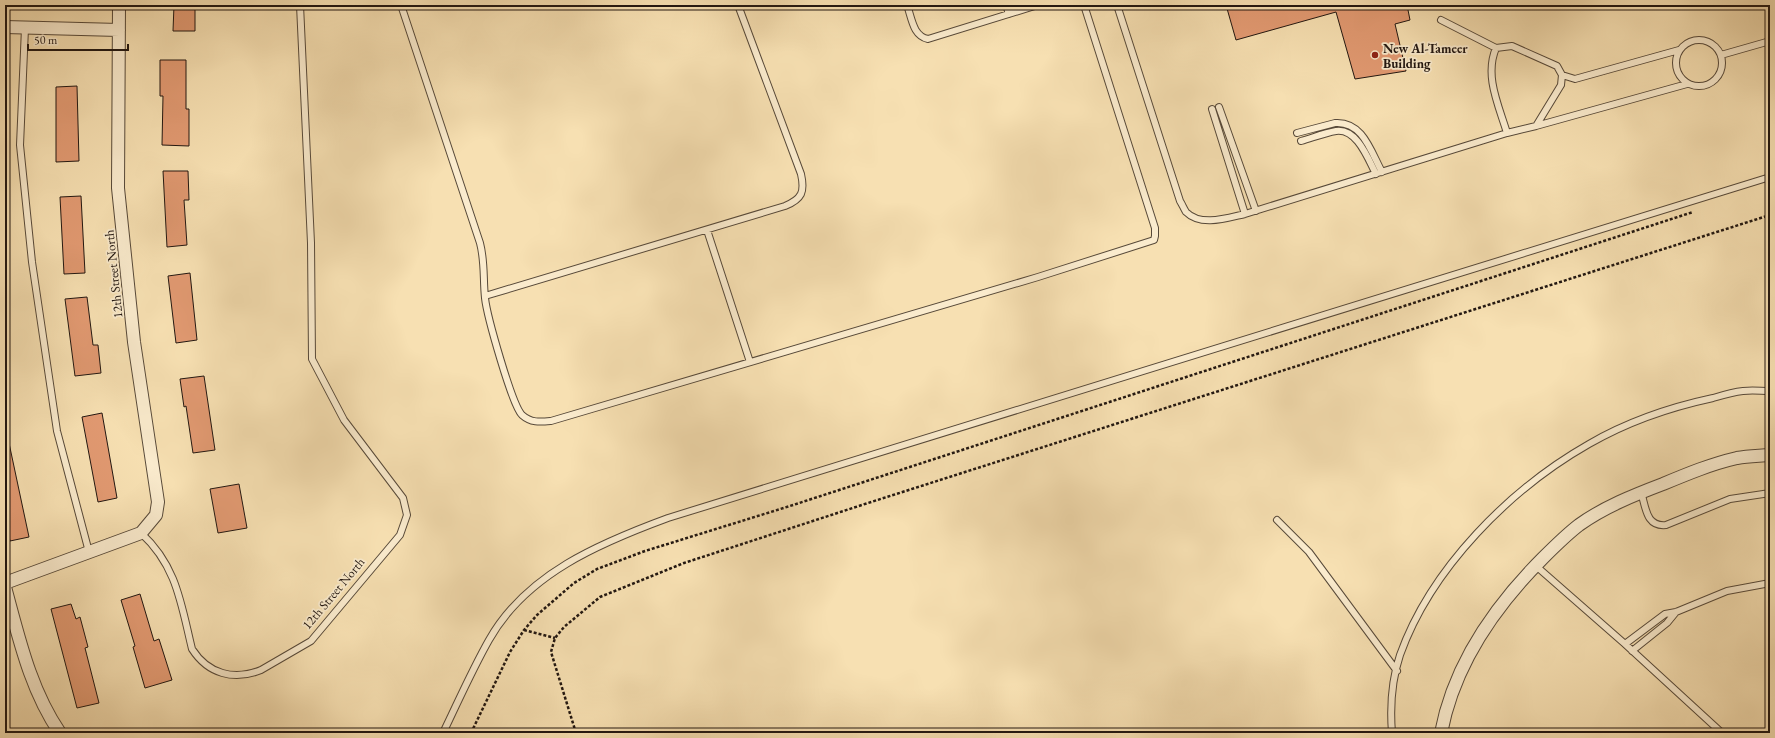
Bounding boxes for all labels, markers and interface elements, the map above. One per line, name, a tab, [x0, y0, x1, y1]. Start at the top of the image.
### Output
scale bar	[28, 26, 128, 52]
text: 50 m	[34, 32, 58, 48]
place label: New Al-Tameer Building	[1383, 40, 1468, 72]
marker: New Al-Tameer Building	[1370, 50, 1380, 60]
street label: 12th Street North	[100, 229, 127, 319]
street label: 12th Street North	[298, 554, 369, 633]

